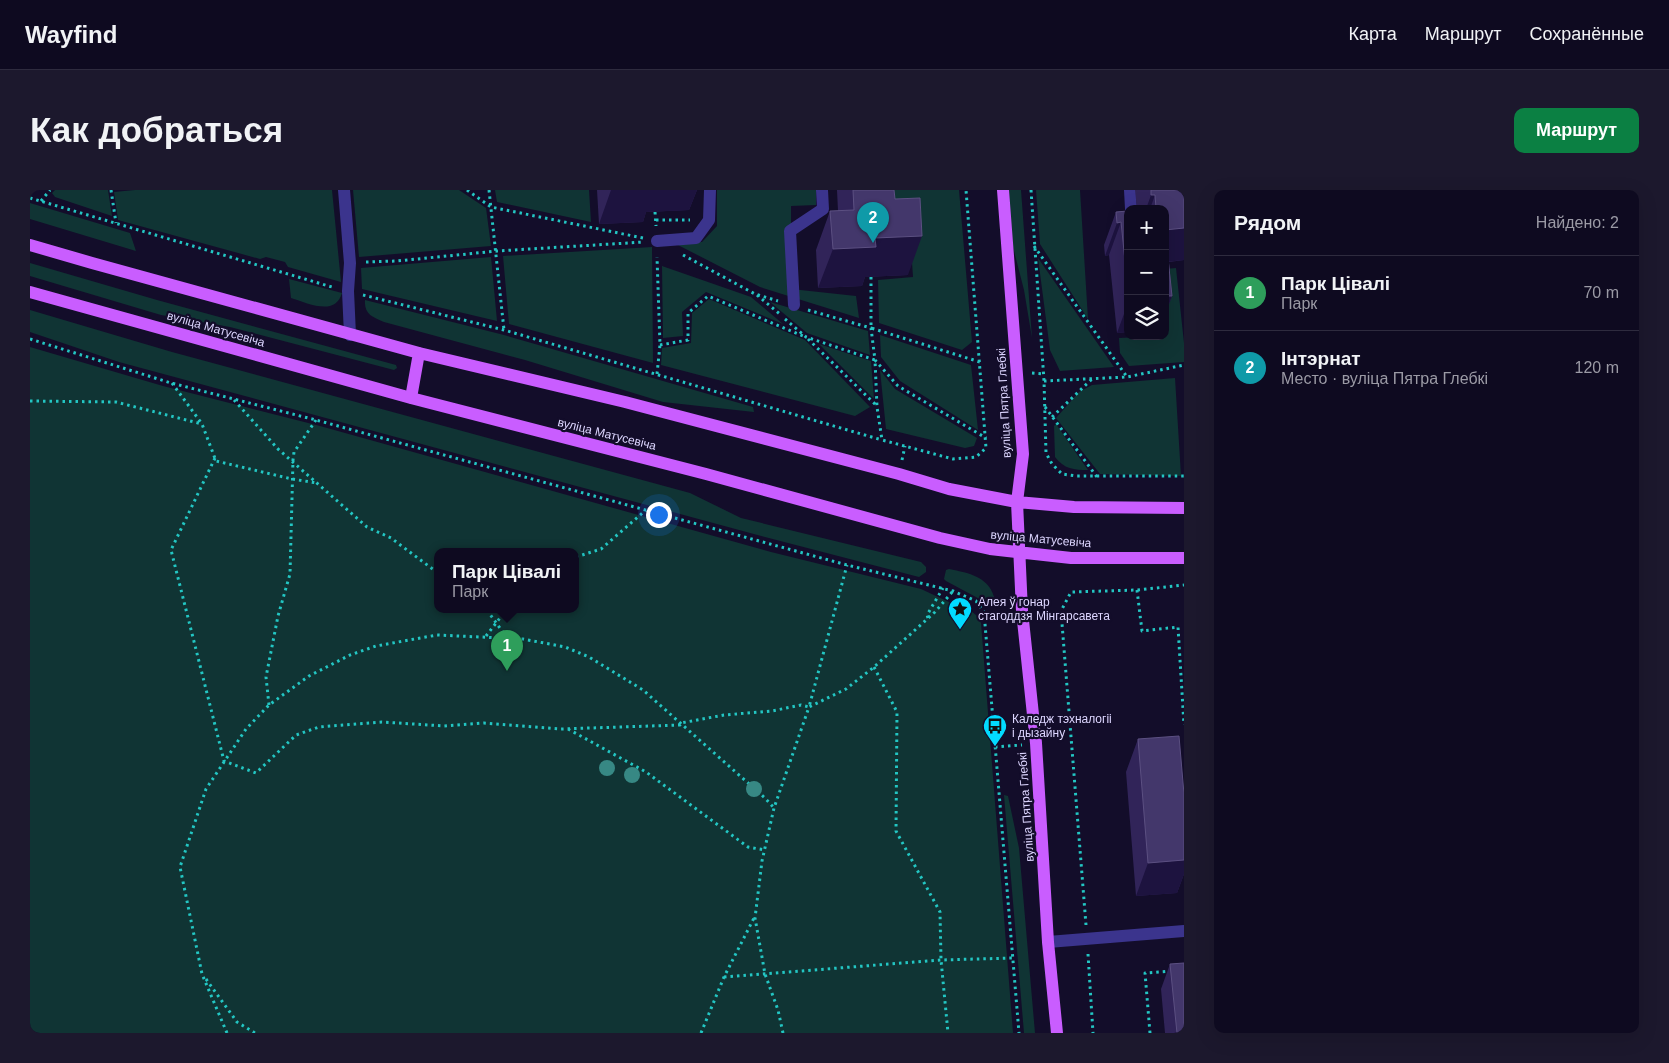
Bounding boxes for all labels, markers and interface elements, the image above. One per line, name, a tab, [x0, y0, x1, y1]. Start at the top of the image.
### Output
text: Wayfind	[25, 21, 117, 48]
text: Карта	[1349, 24, 1397, 44]
text: Маршрут	[1425, 24, 1501, 44]
text: Сохранённые	[1529, 24, 1644, 44]
button: Маршрут	[1514, 108, 1639, 153]
text: Как добраться	[30, 110, 283, 149]
pin: 2	[857, 202, 889, 243]
map controls	[1124, 205, 1169, 340]
button: +	[1124, 205, 1169, 250]
text: Рядом	[1234, 211, 1301, 234]
text: Найдено: 2	[1536, 214, 1619, 231]
button: −	[1124, 250, 1169, 295]
text: Парк Цівалі	[1281, 273, 1390, 294]
text: 1	[1246, 284, 1254, 301]
text: 70 m	[1583, 284, 1619, 301]
button: layers	[1124, 295, 1169, 340]
text: Парк	[1281, 295, 1317, 312]
street label: вуліца Матусевіча	[165, 308, 267, 350]
street label: вуліца Пятра Глебкі	[994, 348, 1014, 458]
text: Інтэрнат	[1281, 348, 1361, 369]
text: 2	[1246, 359, 1254, 376]
text: 120 m	[1575, 359, 1619, 376]
text: Место · вуліца Пятра Глебкі	[1281, 370, 1488, 387]
street label: вуліца Матусевіча	[556, 415, 658, 453]
your location	[646, 502, 672, 528]
street label: вуліца Матусевіча	[990, 528, 1092, 550]
popup	[434, 548, 579, 613]
text: Парк Цівалі	[452, 561, 561, 582]
text: Парк	[452, 583, 488, 600]
place label: Алея ў гонар стагоддзя Мінгарсавета	[978, 595, 1110, 623]
place icon: Алея ў гонар стагоддзя Мінгарсавета	[947, 596, 973, 630]
pin: 1	[491, 630, 523, 671]
place label: Каледж тэхналогіі і дызайну	[1012, 712, 1112, 740]
bus stop icon: Каледж тэхналогіі і дызайну	[982, 713, 1008, 747]
street label: вуліца Пятра Глебкі	[1015, 752, 1037, 862]

